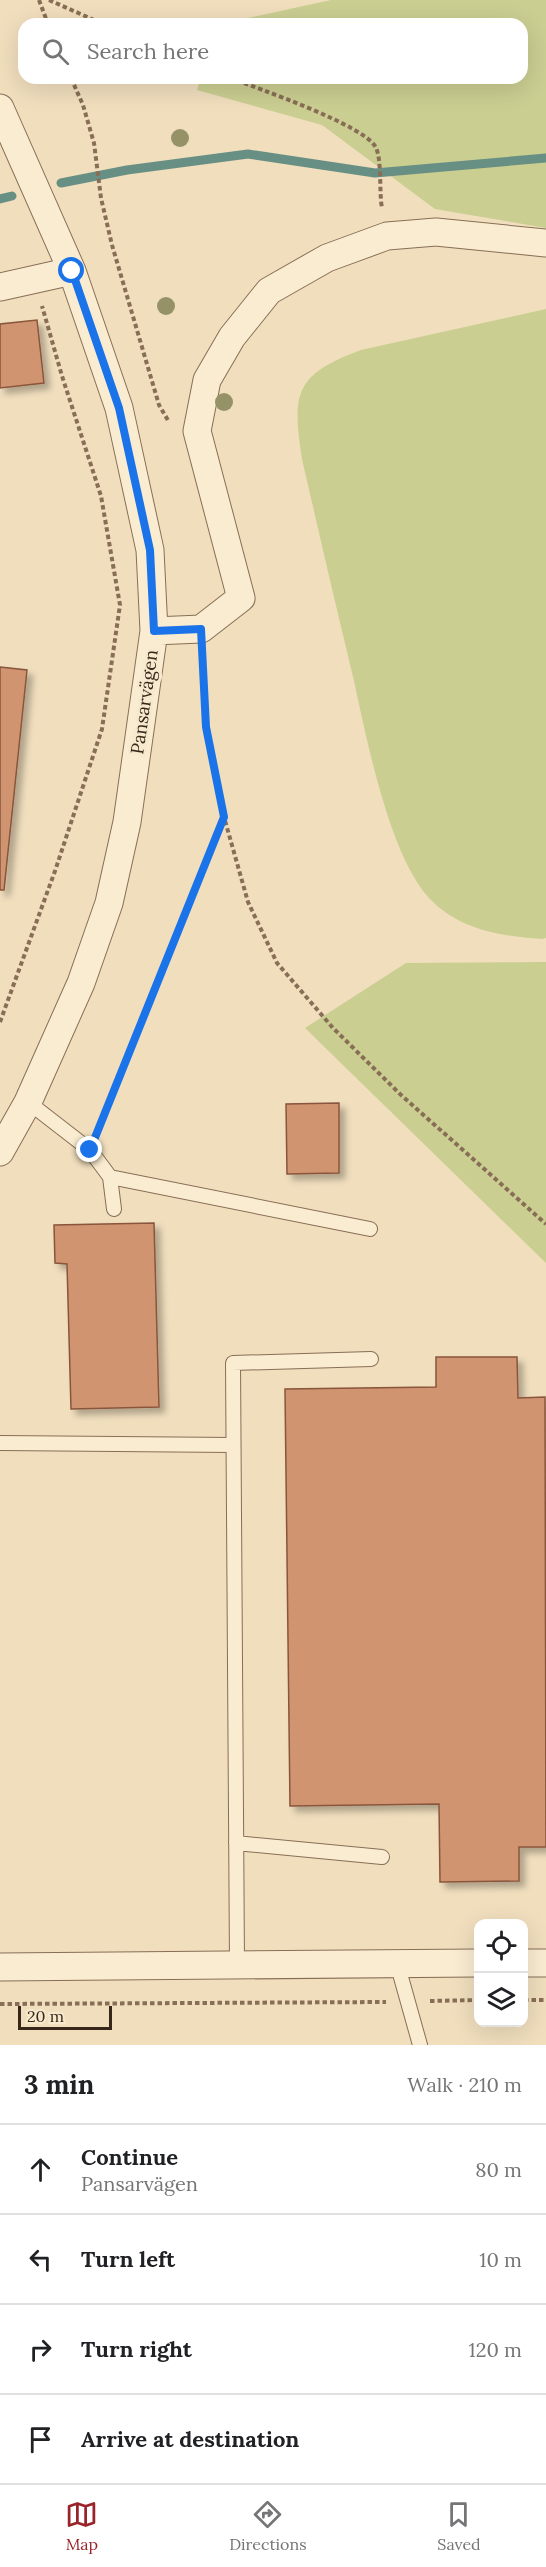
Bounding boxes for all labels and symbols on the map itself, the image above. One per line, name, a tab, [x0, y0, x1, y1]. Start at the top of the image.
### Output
route start	[58, 257, 84, 283]
street label: Pansarvägen	[125, 648, 163, 756]
route end	[76, 1136, 102, 1162]
scale bar	[18, 2003, 112, 2030]

